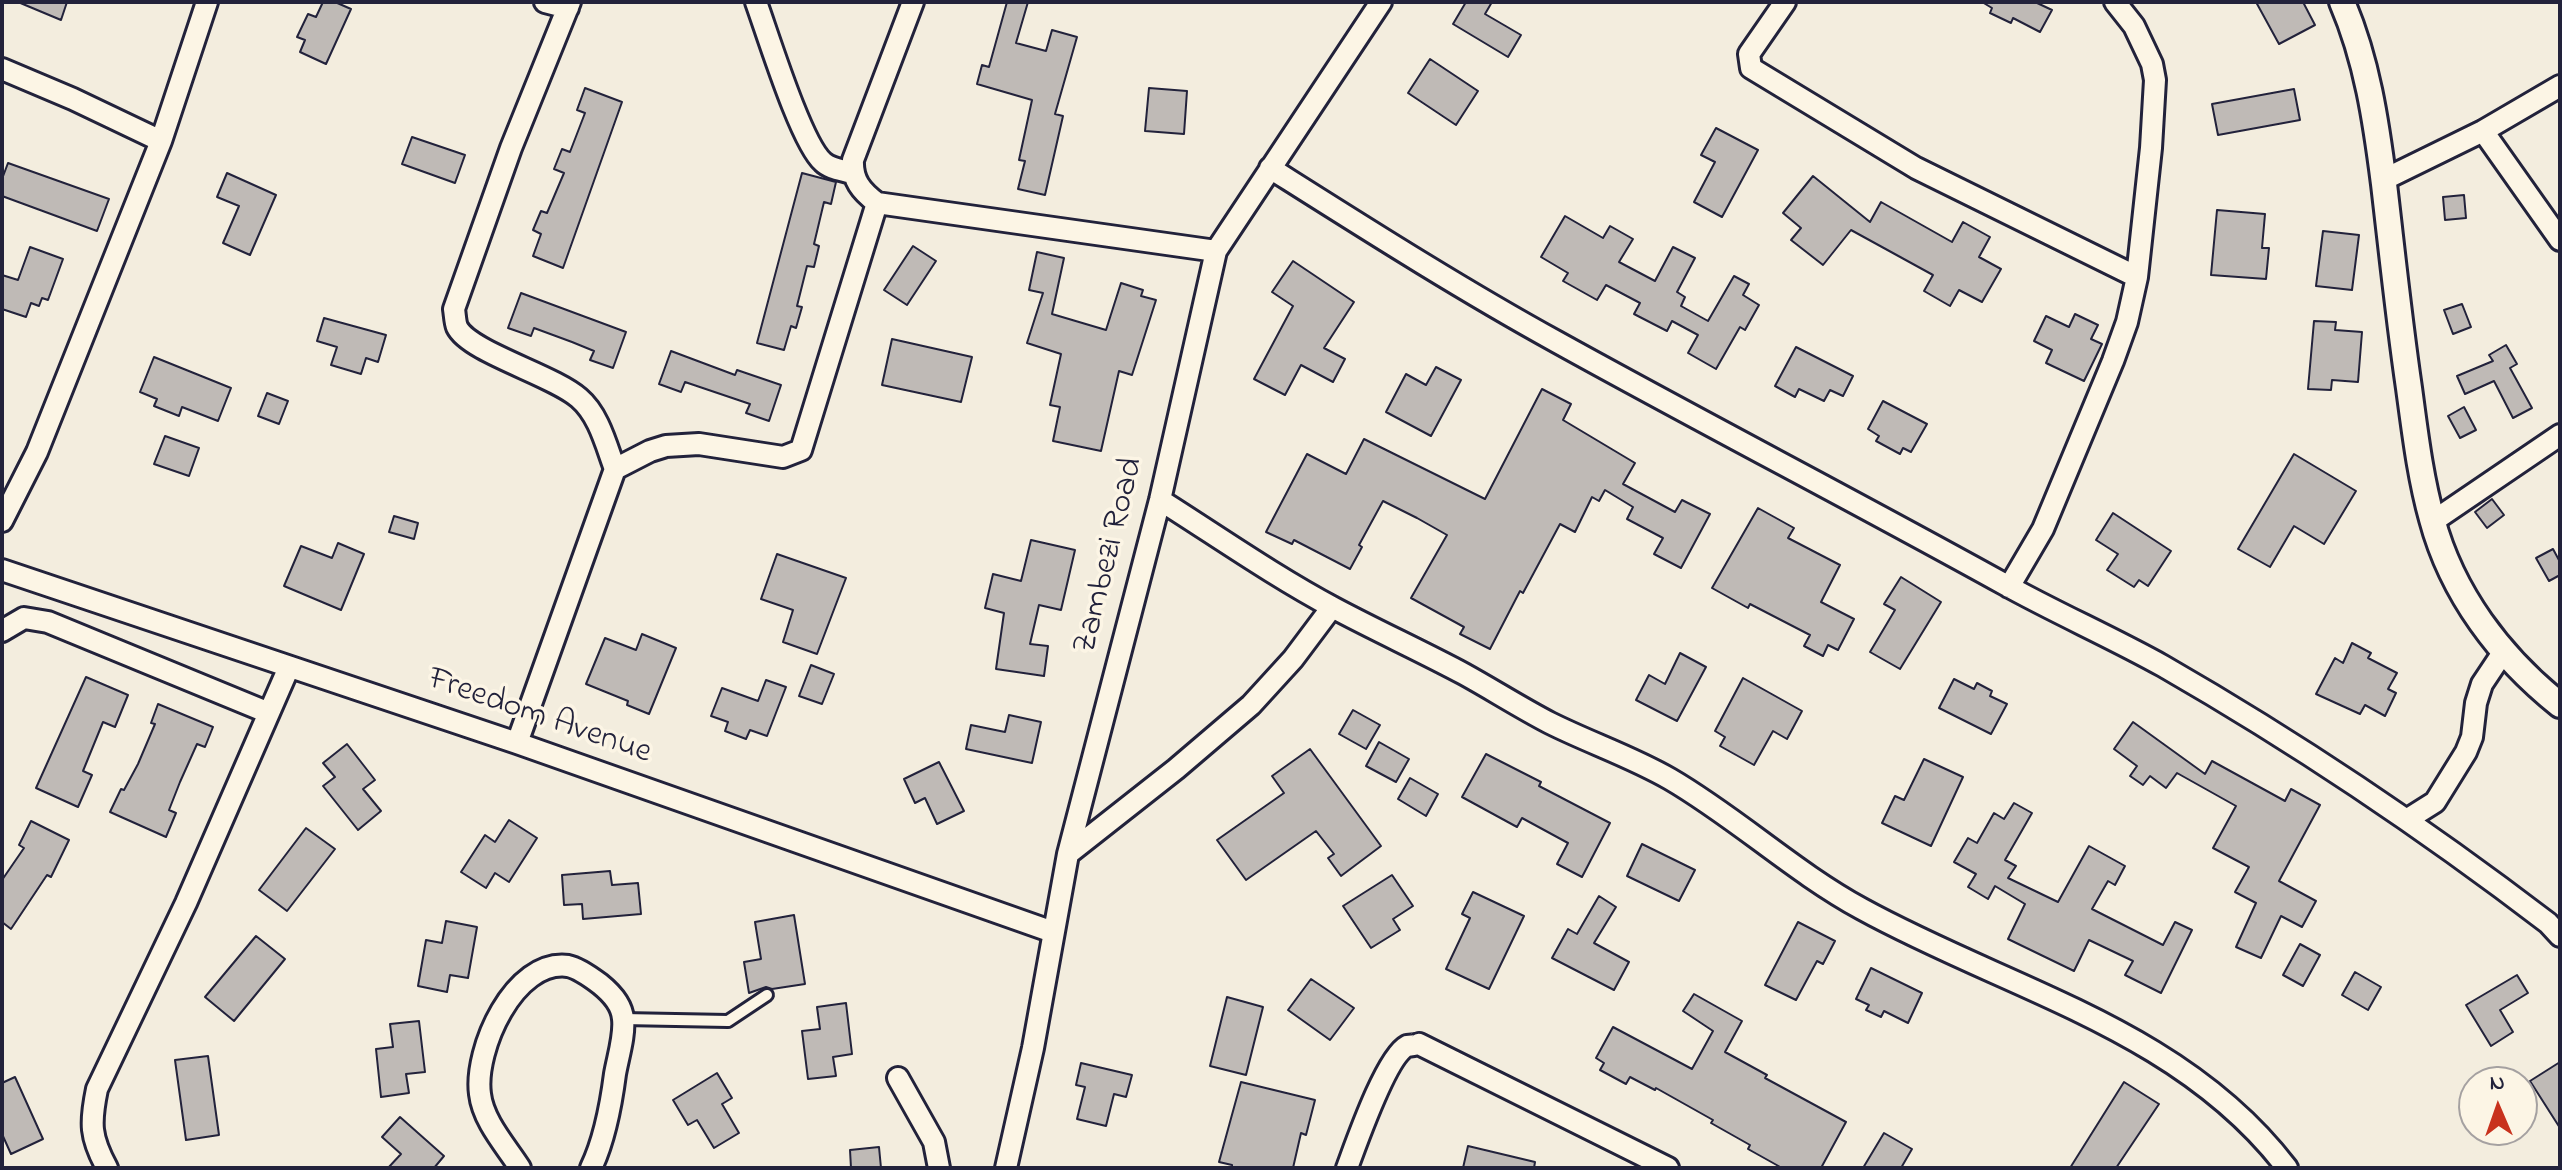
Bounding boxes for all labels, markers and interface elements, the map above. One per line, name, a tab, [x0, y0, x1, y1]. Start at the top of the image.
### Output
street label: Zambezi Road	[1067, 454, 1155, 658]
street label: Freedom Avenue	[422, 661, 656, 775]
north arrow	[2458, 1066, 2538, 1146]
text: N	[2489, 1068, 2505, 1100]

